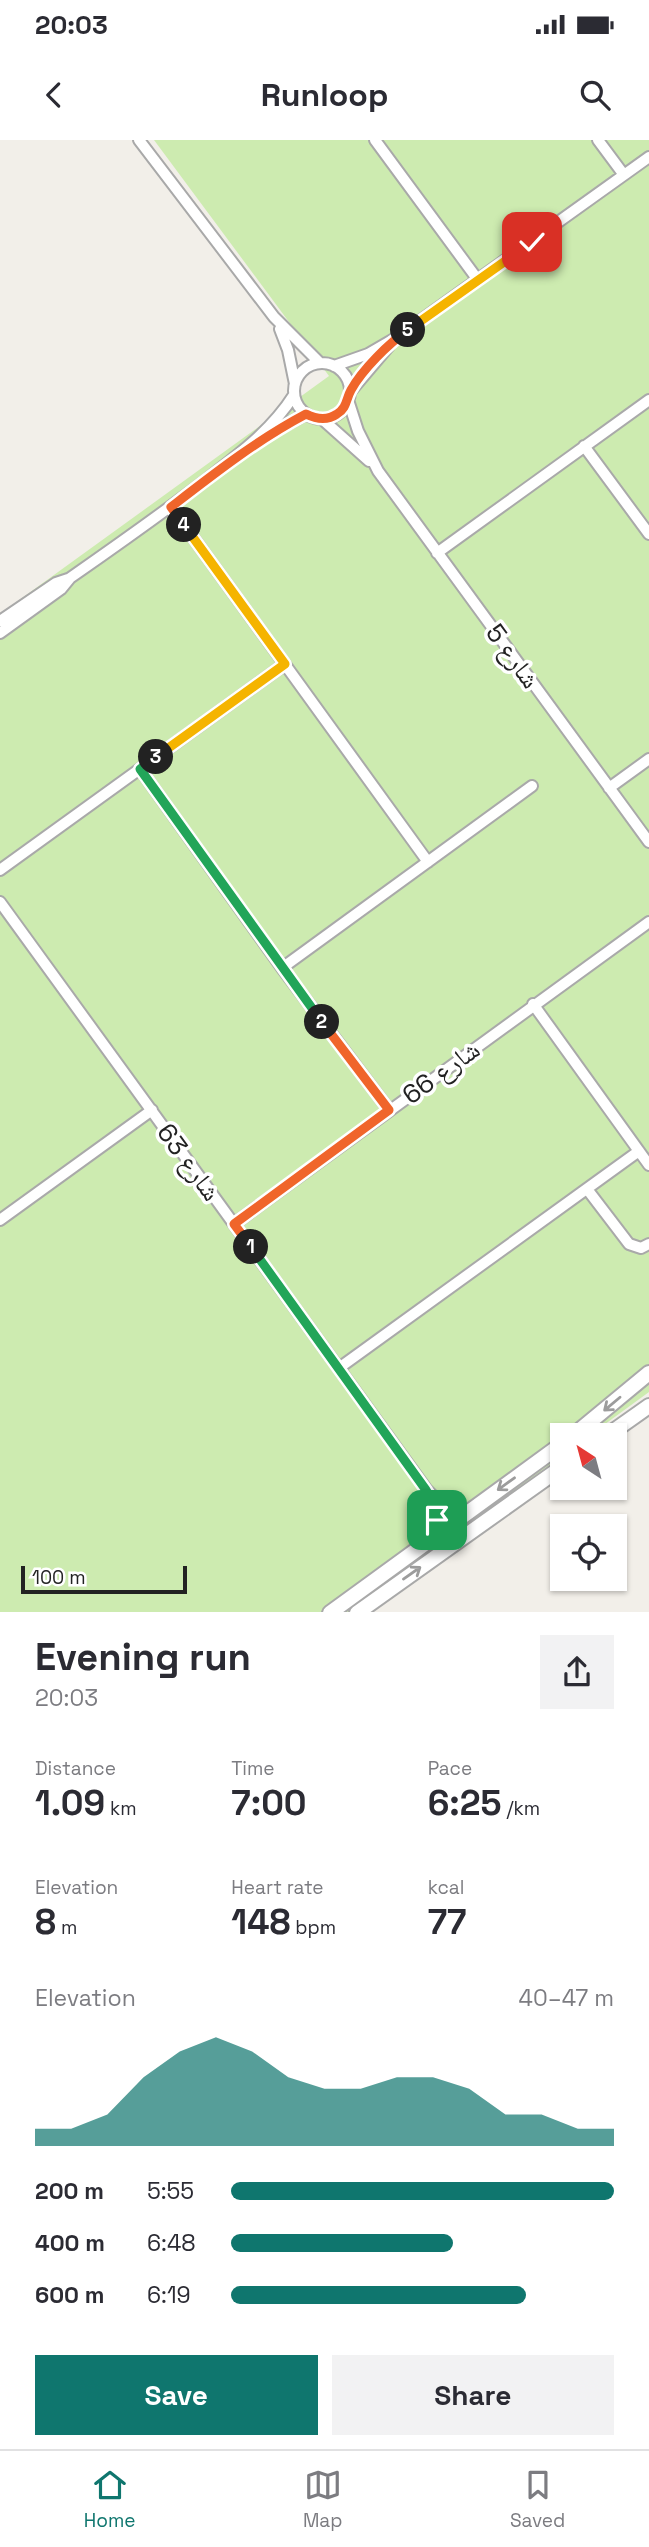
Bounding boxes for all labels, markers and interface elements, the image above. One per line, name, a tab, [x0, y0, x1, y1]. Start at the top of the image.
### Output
text: 20:03	[35, 8, 108, 42]
text: Runloop	[261, 75, 388, 115]
icon: back	[35, 76, 73, 114]
icon: search	[576, 76, 614, 114]
pin	[502, 212, 562, 272]
icon: check	[513, 223, 551, 261]
pin: 5	[390, 312, 426, 348]
text: 5	[402, 317, 413, 342]
pin: 4	[166, 508, 202, 542]
text: 4	[177, 512, 190, 537]
street label: شارع 5	[478, 617, 548, 695]
pin: 3	[138, 740, 174, 774]
text: 3	[150, 744, 161, 769]
pin: 2	[304, 1004, 340, 1040]
text: 2	[316, 1009, 327, 1034]
street label: شارع 66	[395, 1032, 487, 1112]
street label: شارع 63	[149, 1117, 229, 1207]
pin: 1	[233, 1230, 268, 1264]
text: 1	[246, 1234, 255, 1259]
one-way arrow	[603, 1396, 621, 1412]
north arrow	[550, 1423, 626, 1500]
map controls	[550, 1423, 627, 1591]
one-way arrow	[497, 1477, 516, 1491]
pin	[407, 1490, 467, 1550]
icon: arrive	[418, 1501, 456, 1539]
button: locate	[550, 1514, 627, 1591]
scale bar	[21, 1563, 187, 1595]
text: 100 m	[32, 1565, 86, 1590]
one-way arrow	[402, 1566, 421, 1580]
text: Evening run	[35, 1633, 251, 1681]
button: share	[540, 1635, 614, 1709]
text: 20:03	[35, 1683, 98, 1713]
text: Distance	[35, 1756, 116, 1781]
text: Time	[231, 1756, 275, 1781]
text: Pace	[428, 1756, 472, 1781]
text: 1.09	[35, 1781, 105, 1825]
text: 7:00	[231, 1781, 307, 1825]
text: 6:25	[428, 1781, 502, 1825]
text: km	[105, 1796, 137, 1821]
text: /km	[502, 1796, 540, 1821]
text: Elevation	[35, 1875, 118, 1900]
text: Heart rate	[231, 1875, 324, 1900]
text: kcal	[428, 1875, 464, 1900]
text: 8	[35, 1900, 56, 1944]
text: 148	[231, 1900, 290, 1944]
text: 77	[428, 1900, 466, 1944]
text: m	[56, 1915, 77, 1940]
text: bpm	[290, 1915, 336, 1940]
text: Elevation	[35, 1983, 136, 2013]
text: 40–47 m	[519, 1983, 614, 2013]
text: 200 m	[35, 2176, 104, 2206]
text: 5:55	[147, 2176, 194, 2206]
text: 400 m	[35, 2228, 105, 2258]
text: 6:48	[147, 2228, 196, 2258]
text: 600 m	[35, 2280, 105, 2310]
text: 6:19	[147, 2280, 191, 2310]
button: Save	[35, 2355, 318, 2435]
button: Share	[332, 2355, 614, 2435]
tab: Home	[84, 2466, 135, 2533]
tab: Map	[303, 2466, 342, 2533]
tab: Saved	[510, 2466, 565, 2533]

